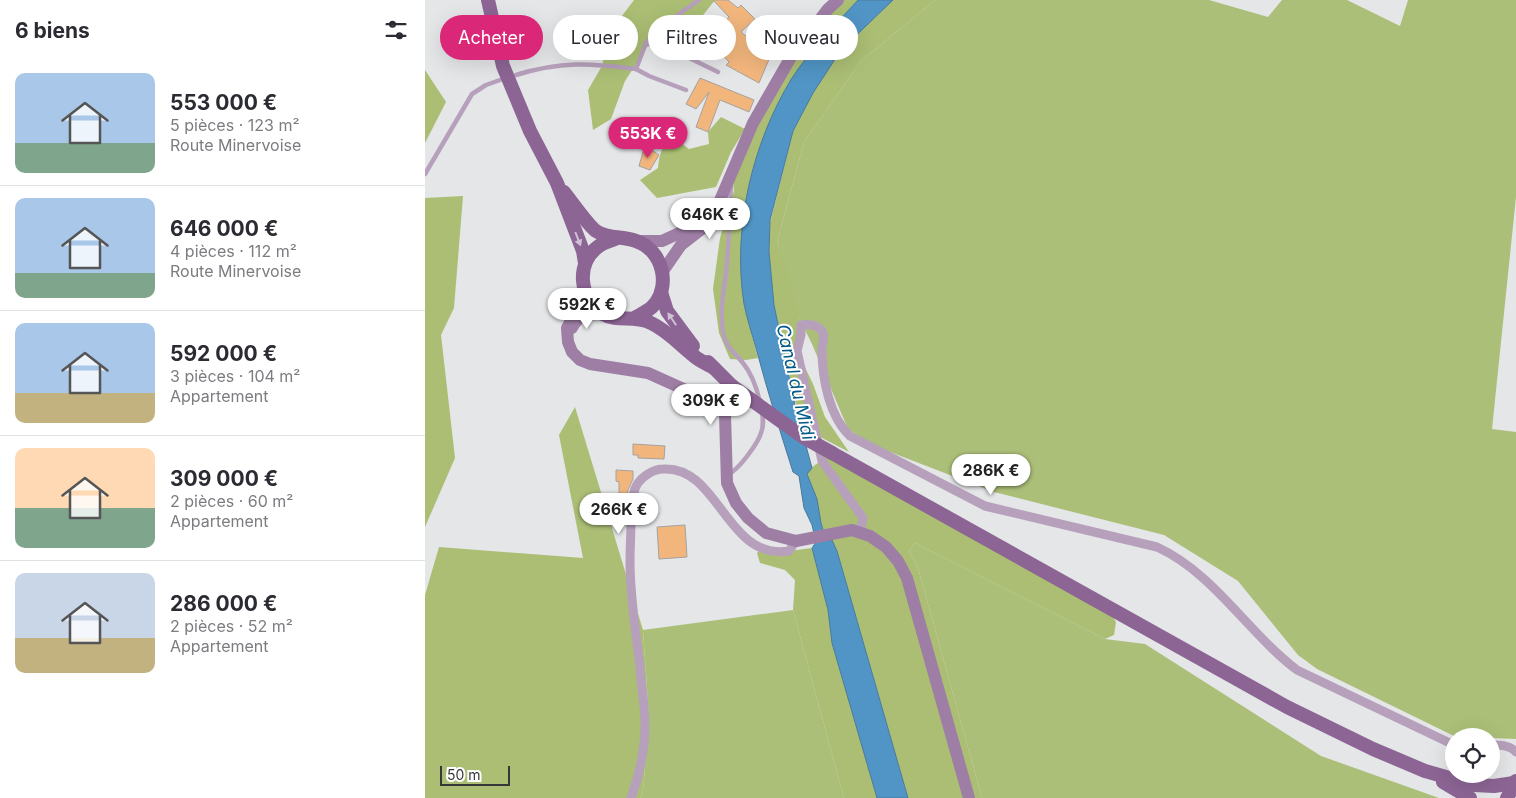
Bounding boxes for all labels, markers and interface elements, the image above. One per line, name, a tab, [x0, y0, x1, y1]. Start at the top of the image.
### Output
chip: Acheter	[440, 15, 543, 60]
chip: Louer	[553, 15, 638, 60]
chip: Filtres	[648, 15, 736, 60]
chip: Nouveau	[746, 15, 858, 60]
icon: filters	[382, 16, 410, 44]
text: 6 biens	[15, 18, 90, 43]
text: 553 000 €	[170, 90, 277, 115]
icon: home	[55, 93, 115, 153]
text: 5 pièces · 123 m²	[170, 115, 299, 135]
pin: 553K €	[607, 116, 689, 159]
text: 553K €	[619, 123, 677, 143]
text: Route Minervoise	[170, 135, 301, 155]
pin: 646K €	[669, 198, 751, 240]
text: 646K €	[681, 204, 739, 224]
text: 646 000 €	[170, 216, 278, 241]
icon: home	[55, 218, 115, 278]
one-way arrow	[574, 232, 582, 247]
text: 4 pièces · 112 m²	[170, 241, 297, 261]
text: Route Minervoise	[170, 261, 301, 281]
pin: 592K €	[546, 288, 628, 330]
text: 592K €	[559, 294, 615, 314]
one-way arrow	[667, 312, 677, 326]
water label: Canal du Midi	[772, 322, 820, 442]
text: 592 000 €	[170, 341, 277, 366]
icon: home	[55, 343, 115, 403]
text: 3 pièces · 104 m²	[170, 366, 300, 386]
pin: 309K €	[670, 384, 752, 426]
text: Appartement	[170, 386, 268, 406]
text: 309K €	[682, 390, 740, 410]
pin: 286K €	[950, 454, 1032, 496]
text: 286K €	[962, 460, 1020, 480]
text: 309 000 €	[170, 466, 278, 491]
icon: home	[55, 468, 115, 528]
text: 2 pièces · 60 m²	[170, 491, 293, 511]
pin: 266K €	[578, 492, 660, 535]
text: 266K €	[590, 499, 648, 519]
text: Appartement	[170, 511, 268, 531]
text: 286 000 €	[170, 591, 277, 616]
icon: home	[55, 593, 115, 653]
text: 2 pièces · 52 m²	[170, 616, 293, 636]
text: Appartement	[170, 636, 268, 656]
map controls	[1445, 728, 1500, 783]
button: locate	[1445, 728, 1500, 783]
scale bar	[440, 763, 510, 786]
text: 50 m	[447, 766, 481, 783]

